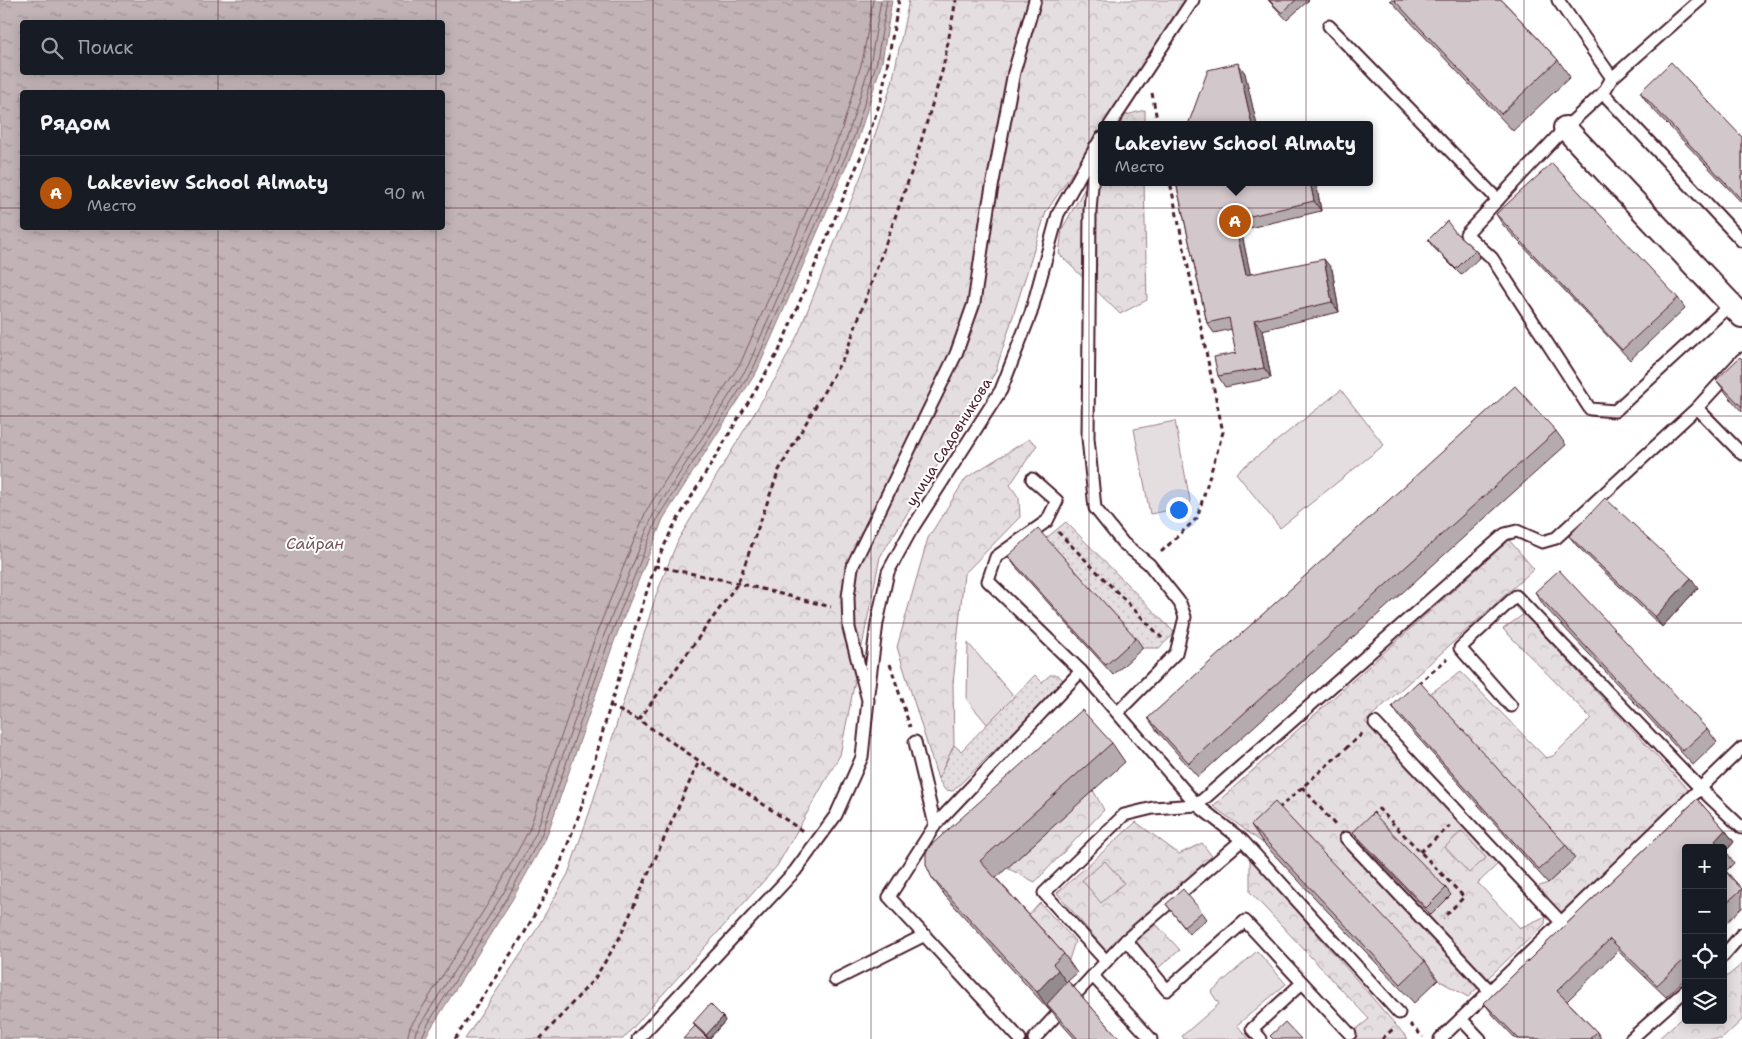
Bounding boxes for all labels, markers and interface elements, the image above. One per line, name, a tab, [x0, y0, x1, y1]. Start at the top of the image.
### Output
search box	[20, 20, 445, 75]
icon: search	[38, 34, 66, 62]
text: Поиск	[78, 35, 133, 60]
text: Рядом	[40, 109, 110, 137]
popup	[1098, 121, 1373, 186]
text: Lakeview School Almaty	[1115, 131, 1356, 156]
text: Место	[1115, 156, 1164, 177]
text: Lakeview School Almaty	[87, 170, 328, 195]
text: A	[50, 183, 62, 204]
text: 90 m	[384, 183, 425, 204]
text: Место	[87, 195, 137, 216]
pin: A	[1219, 202, 1251, 240]
street label: улица Садовникова	[901, 373, 997, 510]
your location	[1166, 497, 1192, 523]
water label: Сайран	[286, 533, 344, 554]
map controls	[1682, 844, 1727, 1024]
button: +	[1682, 844, 1727, 889]
button: −	[1682, 889, 1727, 934]
button: locate	[1682, 934, 1727, 979]
button: layers	[1682, 979, 1727, 1024]

